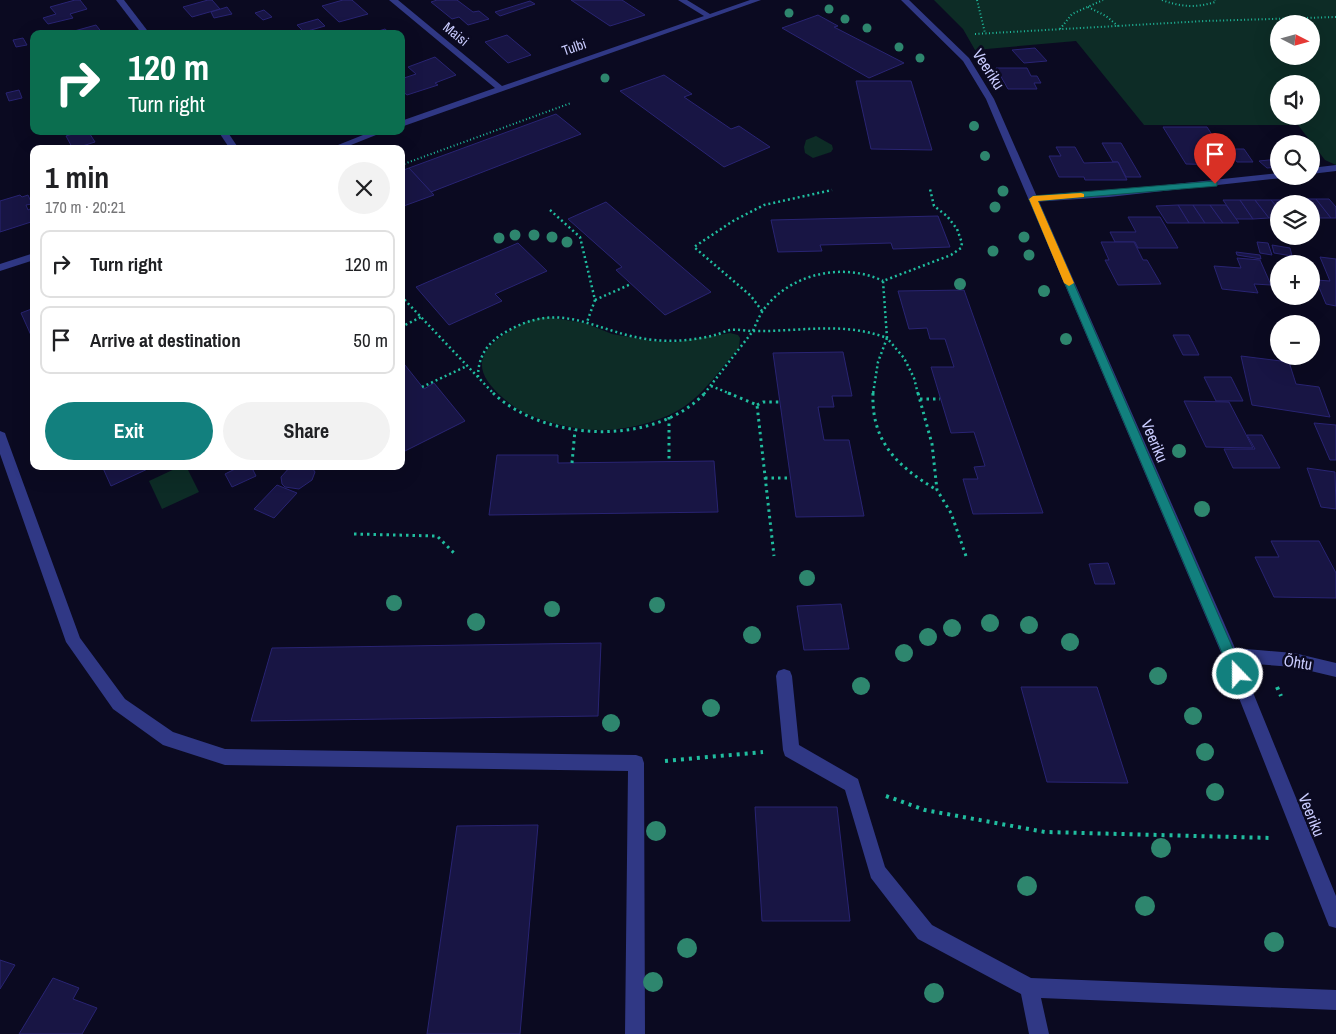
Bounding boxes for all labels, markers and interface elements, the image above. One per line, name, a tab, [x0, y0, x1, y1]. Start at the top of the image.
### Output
north arrow	[1270, 15, 1320, 65]
map controls	[1270, 15, 1320, 365]
street label: Maisi	[439, 18, 473, 50]
street label: Tulbi	[559, 34, 589, 60]
text: 120 m	[128, 44, 209, 91]
street label: Veeriku	[968, 44, 1010, 94]
icon: right	[45, 50, 110, 115]
button: sound	[1270, 75, 1320, 125]
text: Turn right	[128, 89, 205, 119]
pin	[1194, 133, 1236, 184]
button: search	[1270, 135, 1320, 185]
icon: arrive	[1201, 140, 1229, 168]
text: 1 min	[45, 157, 109, 197]
button: close	[338, 162, 390, 214]
button: layers	[1270, 195, 1320, 245]
text: 170 m · 20:21	[45, 196, 125, 218]
icon: right	[47, 250, 75, 278]
text: Turn right	[90, 251, 162, 277]
text: 120 m	[345, 251, 388, 277]
button: +	[1270, 255, 1320, 305]
button: −	[1270, 315, 1320, 365]
icon: arrive	[47, 326, 75, 354]
text: Arrive at destination	[90, 327, 241, 353]
text: 50 m	[353, 327, 388, 353]
button: Exit	[45, 402, 213, 460]
button: Share	[223, 402, 390, 460]
street label: Veeriku	[1136, 416, 1174, 466]
position arrow	[1211, 647, 1263, 699]
street label: Õhtu	[1282, 649, 1314, 675]
street label: Veeriku	[1293, 790, 1331, 840]

